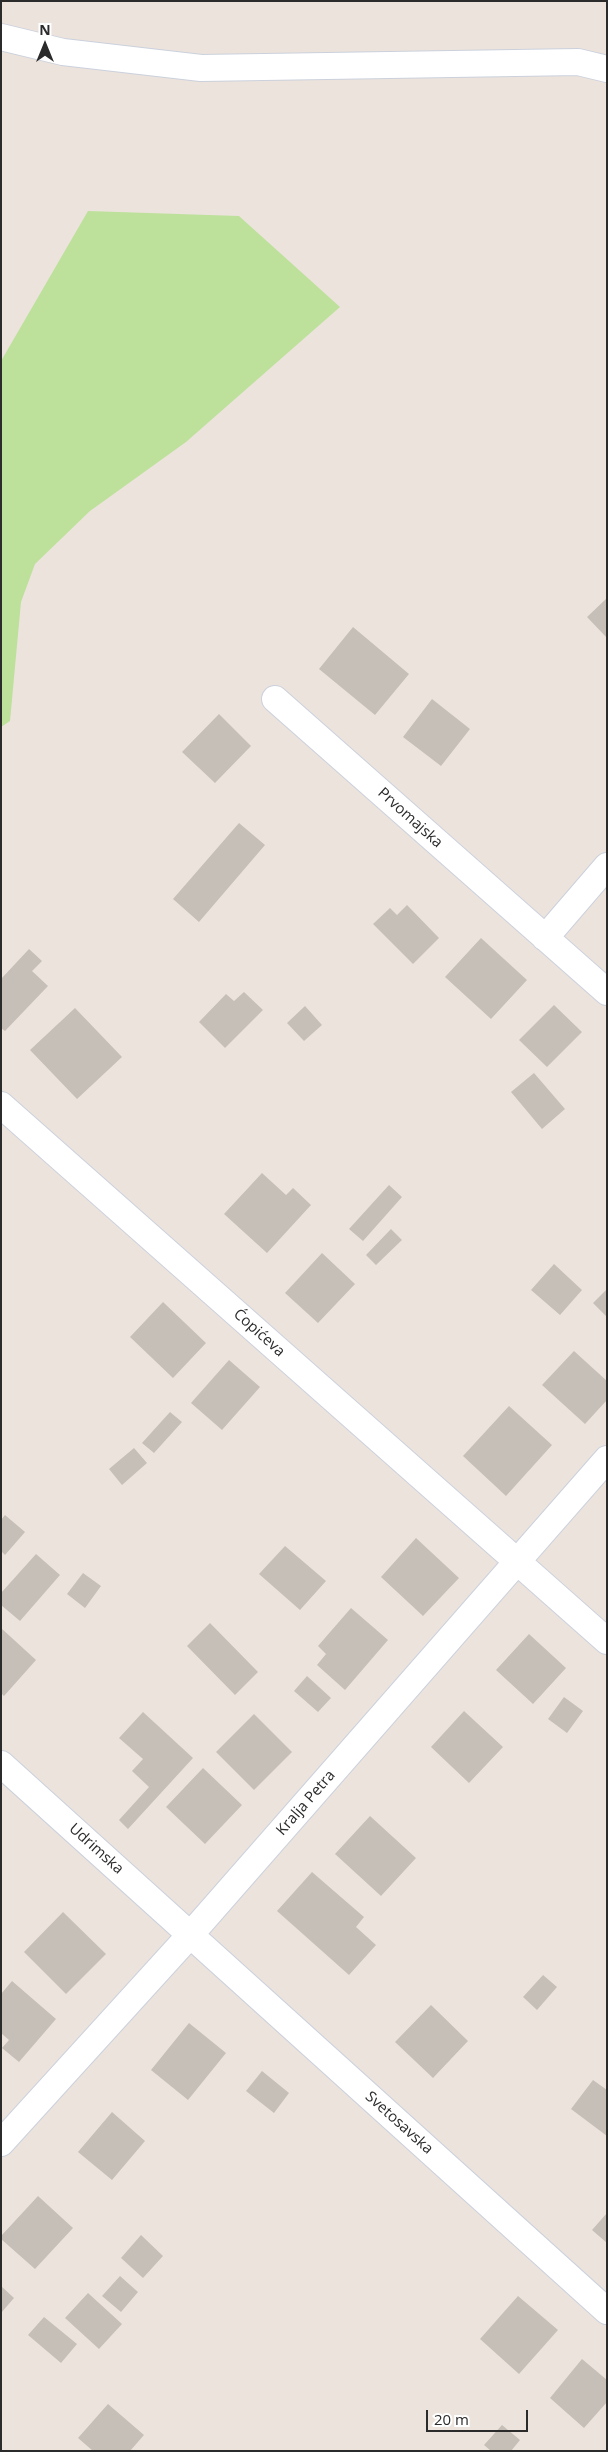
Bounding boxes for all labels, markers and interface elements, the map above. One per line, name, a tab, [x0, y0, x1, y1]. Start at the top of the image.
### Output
north arrow	[20, 20, 70, 70]
text: N	[39, 20, 51, 39]
street label: Prvomajska	[374, 784, 446, 852]
street label: Ćopićeva	[230, 1305, 288, 1361]
street label: Kralja Petra	[273, 1767, 339, 1839]
street label: Udrimska	[65, 1820, 127, 1878]
street label: Svetosavska	[361, 2088, 437, 2158]
scale bar	[428, 2400, 530, 2432]
text: 20 m	[434, 2409, 469, 2429]

